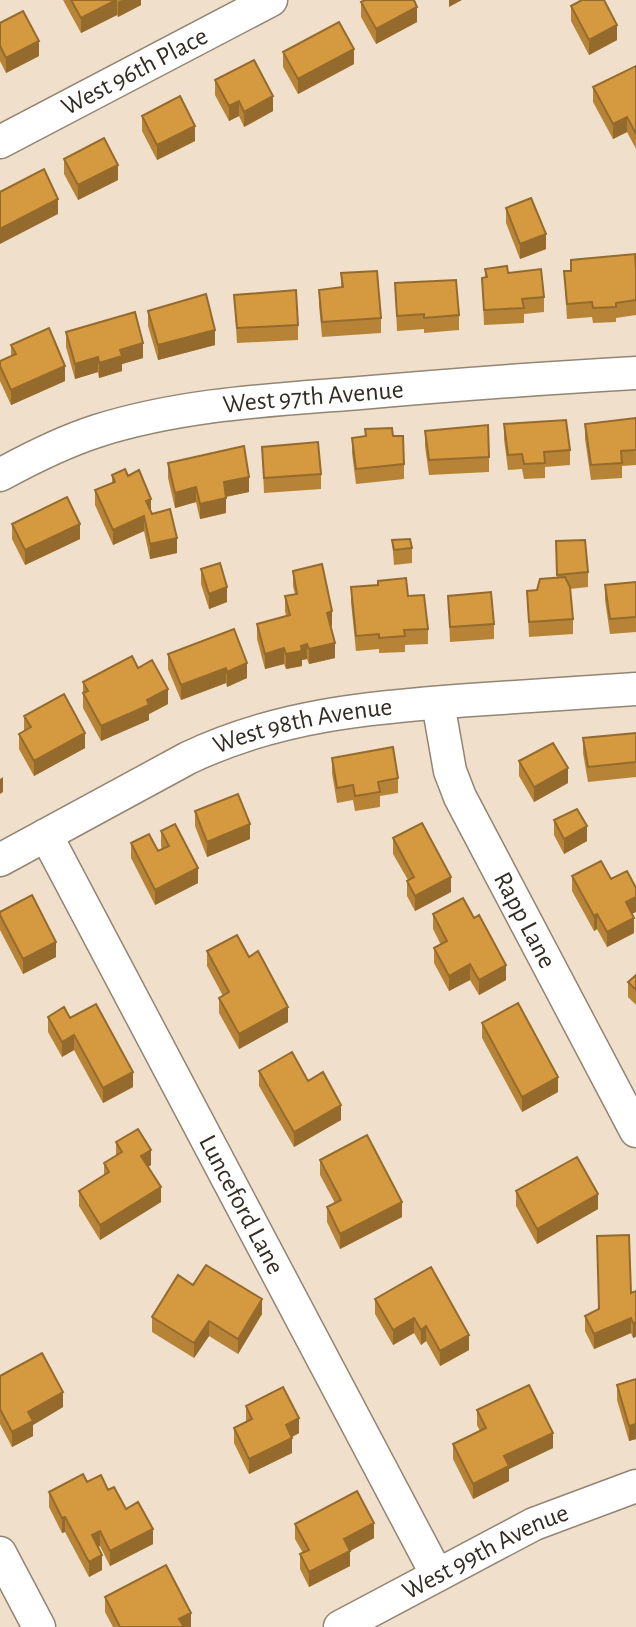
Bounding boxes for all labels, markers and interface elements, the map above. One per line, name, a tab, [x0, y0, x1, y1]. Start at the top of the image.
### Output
street label: West 96th Place	[57, 23, 212, 120]
street label: West 97th Avenue	[221, 376, 405, 418]
street label: West 98th Avenue	[210, 694, 393, 758]
street label: Rapp Lane	[489, 868, 561, 972]
street label: Lunceford Lane	[194, 1131, 289, 1278]
street label: West 99th Avenue	[398, 1499, 572, 1604]

